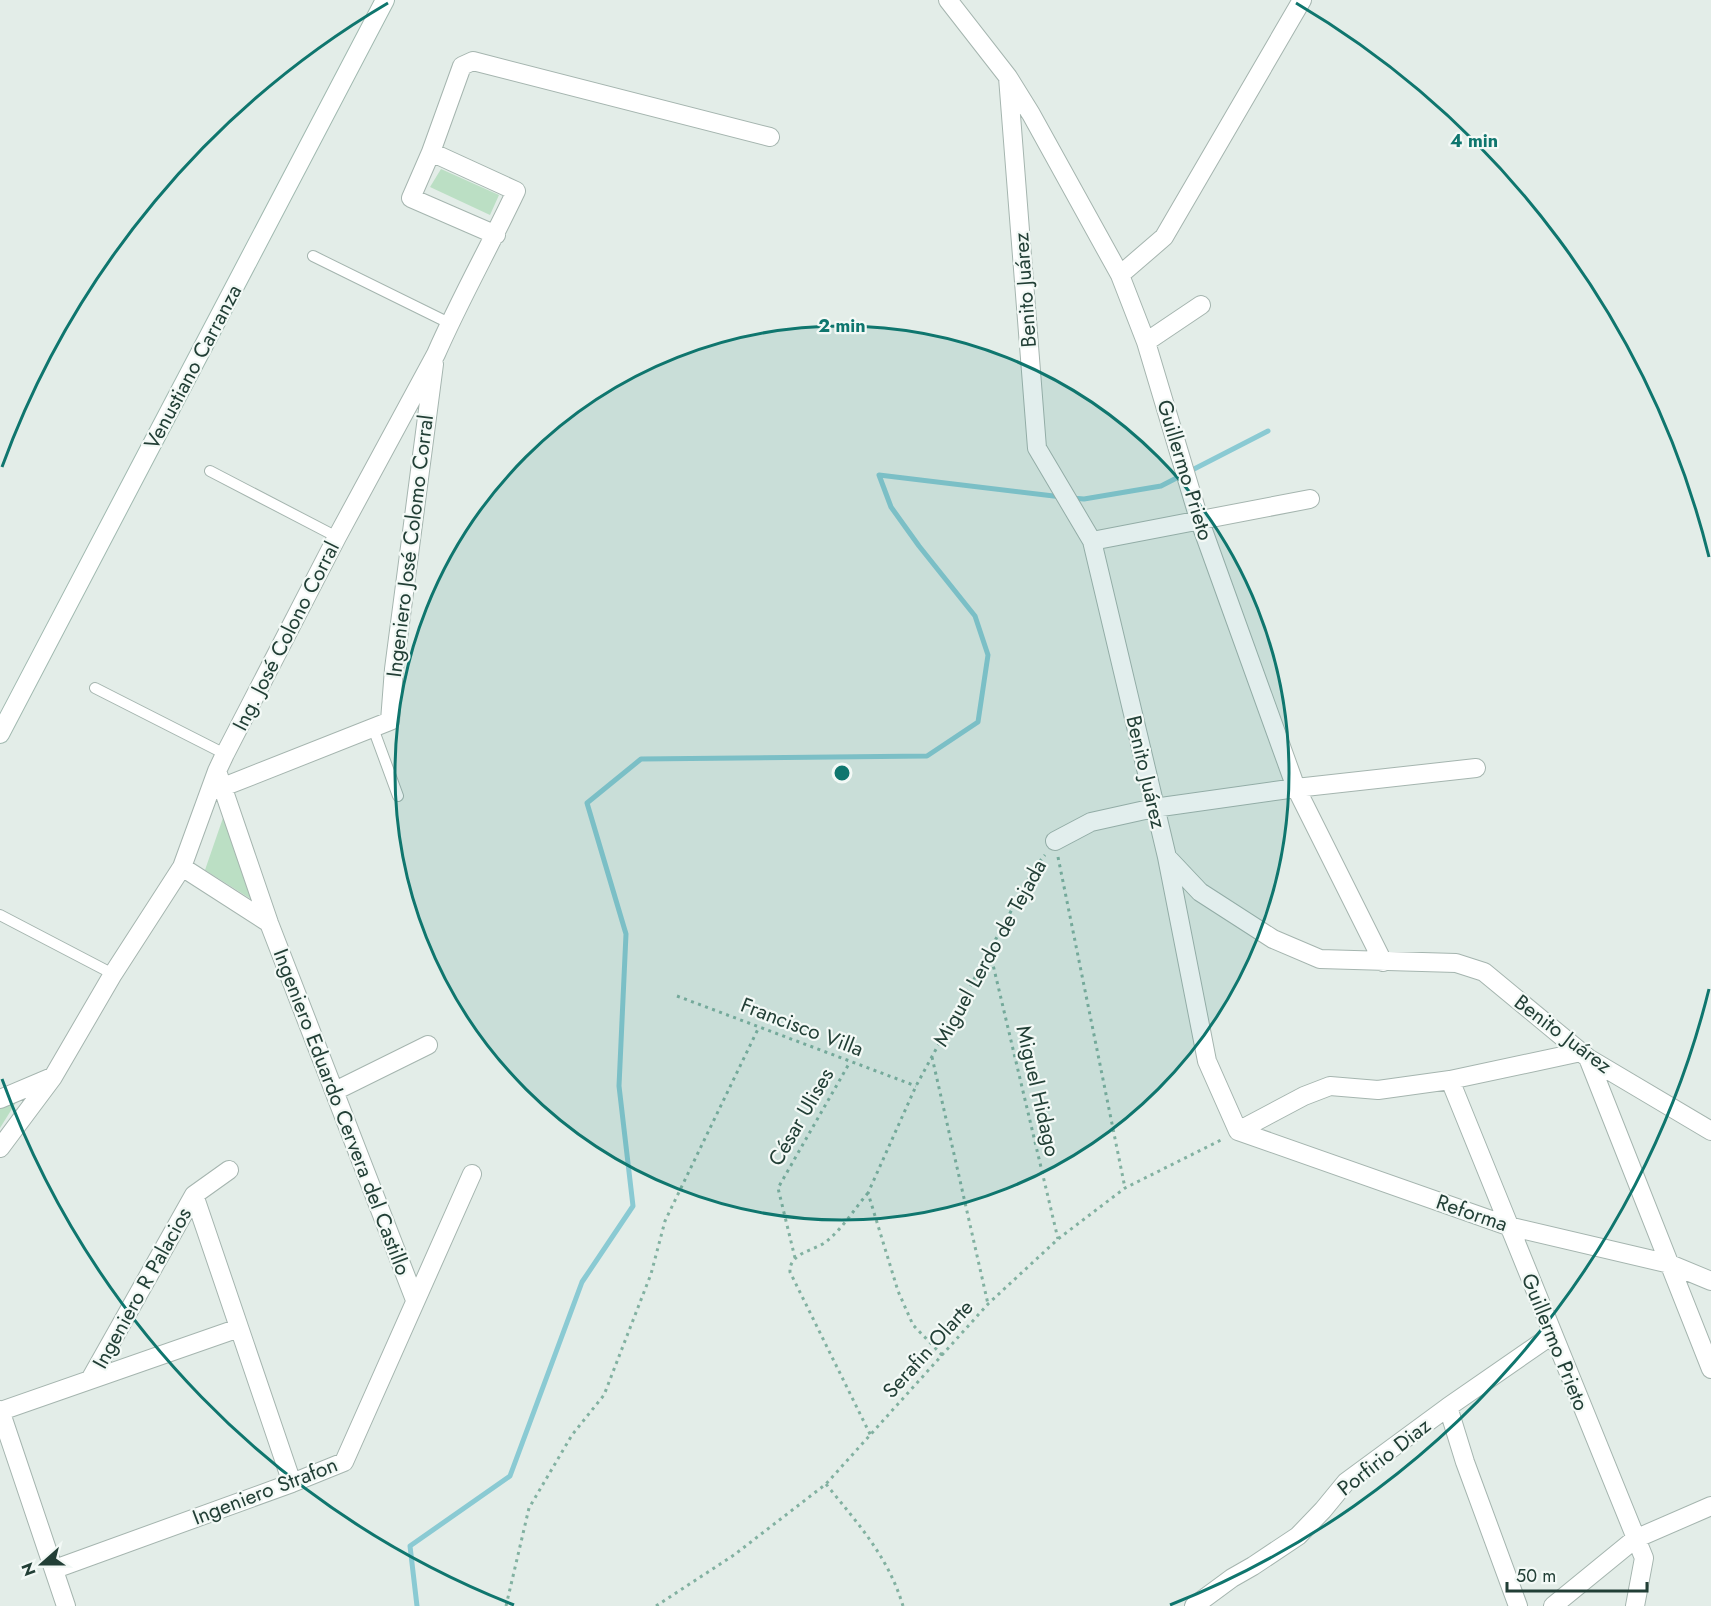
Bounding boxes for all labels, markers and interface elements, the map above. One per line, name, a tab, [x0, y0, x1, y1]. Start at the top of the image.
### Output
text: 4 min	[1450, 128, 1498, 154]
street label: Benito Juárez	[1006, 231, 1044, 348]
street label: Venustiano Carranza	[137, 279, 249, 455]
text: 2 min	[818, 313, 866, 339]
street label: Guillermo Prieto	[1149, 396, 1221, 544]
street label: Ingeniero José Colomo Corral	[379, 413, 441, 679]
street label: Ing. José Colono Corral	[225, 536, 347, 736]
street label: Benito Juárez	[1118, 713, 1174, 832]
centre of rings	[832, 763, 852, 783]
street label: Miguel Lerdo de Tejada	[926, 854, 1054, 1052]
street label: Ingeniero Eduardo Cervera del Castillo	[266, 944, 418, 1280]
street label: Benito Juárez	[1508, 987, 1618, 1081]
street label: Francisco Villa	[736, 990, 868, 1064]
street label: Miguel Hidago	[1008, 1023, 1068, 1159]
street label: César Ulises	[761, 1063, 841, 1171]
street label: Reforma	[1432, 1187, 1512, 1239]
street label: Ingeniero R Palacios	[85, 1202, 199, 1374]
street label: Guillermo Prieto	[1514, 1269, 1596, 1415]
street label: Serafin Olarte	[876, 1293, 980, 1405]
street label: Porfirio Diaz	[1331, 1411, 1437, 1503]
street label: Ingeniero Strafon	[188, 1450, 342, 1532]
north arrow	[12, 1534, 72, 1594]
scale bar	[1507, 1555, 1646, 1593]
text: N	[15, 1559, 41, 1579]
text: 50 m	[1516, 1563, 1556, 1589]

